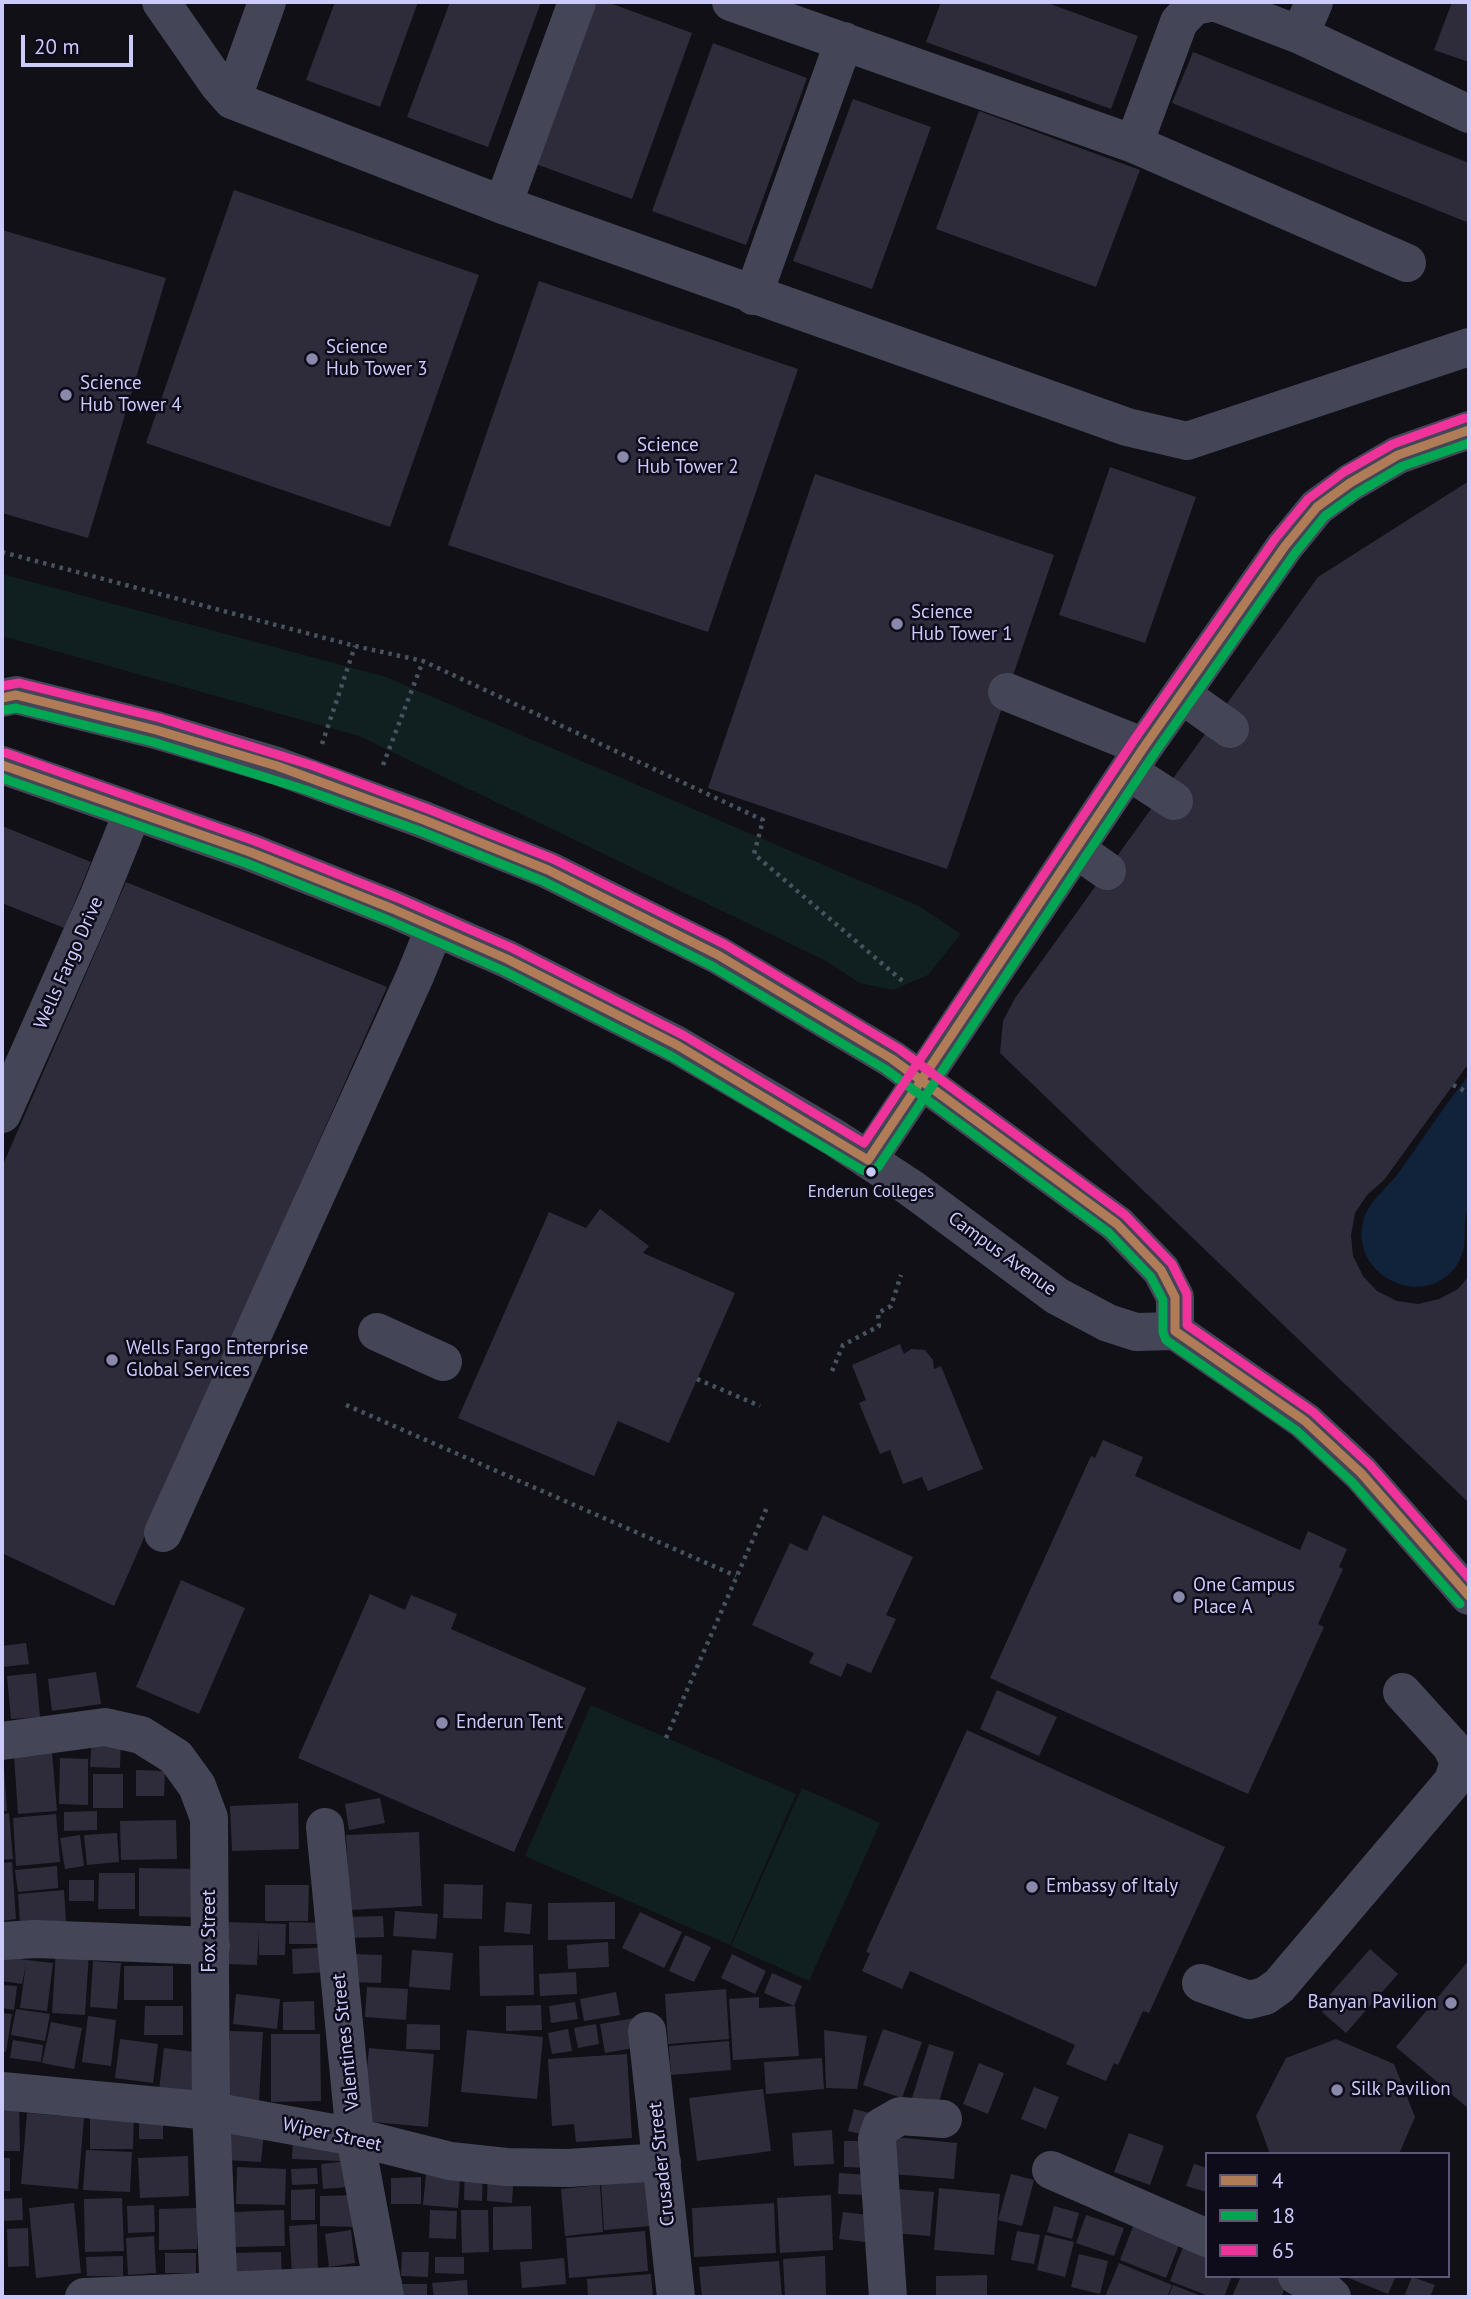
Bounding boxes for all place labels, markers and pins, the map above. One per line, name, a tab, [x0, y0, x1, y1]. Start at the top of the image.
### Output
place label: Science Hub Tower 3	[326, 337, 428, 381]
marker: Science Hub Tower 3	[304, 351, 320, 367]
place label: Science Hub Tower 4	[80, 373, 182, 417]
marker: Science Hub Tower 4	[58, 387, 74, 403]
place label: Science Hub Tower 2	[637, 435, 739, 479]
marker: Science Hub Tower 2	[615, 449, 631, 465]
place label: Science Hub Tower 1	[911, 602, 1013, 646]
marker: Science Hub Tower 1	[889, 616, 905, 632]
marker: Enderun Colleges	[864, 1165, 878, 1179]
place label: Enderun Colleges	[808, 1182, 934, 1202]
place label: Wells Fargo Enterprise Global Services	[126, 1338, 308, 1382]
marker: Wells Fargo Enterprise Global Services	[104, 1352, 120, 1368]
place label: One Campus Place A	[1193, 1575, 1295, 1619]
marker: One Campus Place A	[1171, 1589, 1187, 1605]
place label: Enderun Tent	[456, 1712, 563, 1734]
marker: Enderun Tent	[434, 1715, 450, 1731]
place label: Embassy of Italy	[1046, 1876, 1178, 1898]
marker: Embassy of Italy	[1024, 1879, 1040, 1895]
place label: Banyan Pavilion	[1307, 1992, 1437, 2014]
marker: Banyan Pavilion	[1443, 1995, 1459, 2011]
place label: Silk Pavilion	[1351, 2079, 1451, 2101]
marker: Silk Pavilion	[1329, 2082, 1345, 2098]

